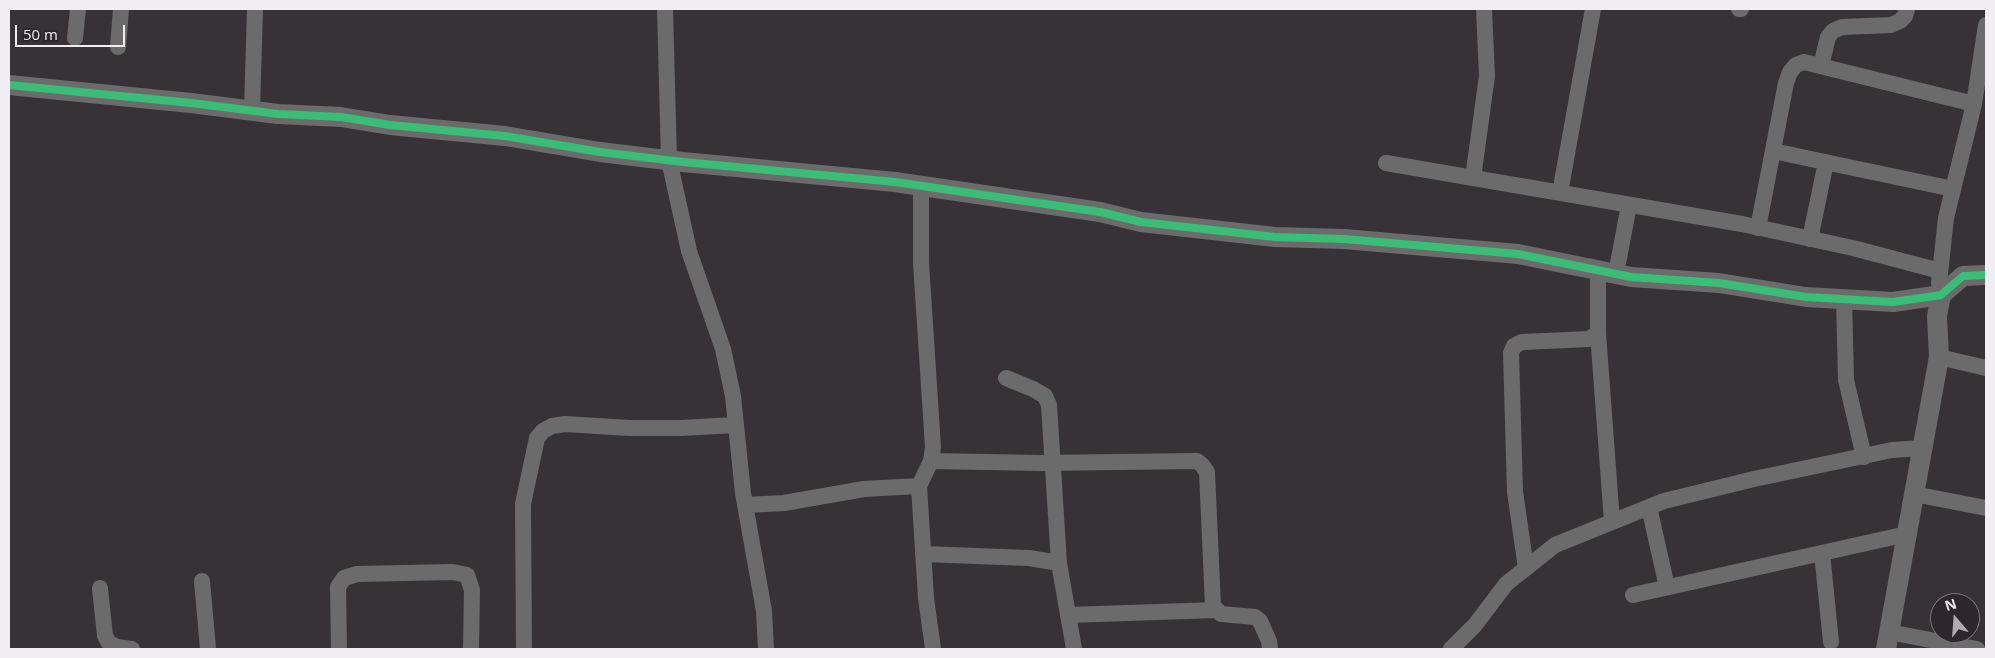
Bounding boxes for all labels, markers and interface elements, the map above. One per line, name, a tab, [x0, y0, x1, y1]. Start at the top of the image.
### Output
scale bar	[18, 15, 128, 47]
text: 50 m	[23, 24, 58, 44]
north arrow	[1930, 593, 1980, 643]
text: N	[1942, 593, 1959, 615]

